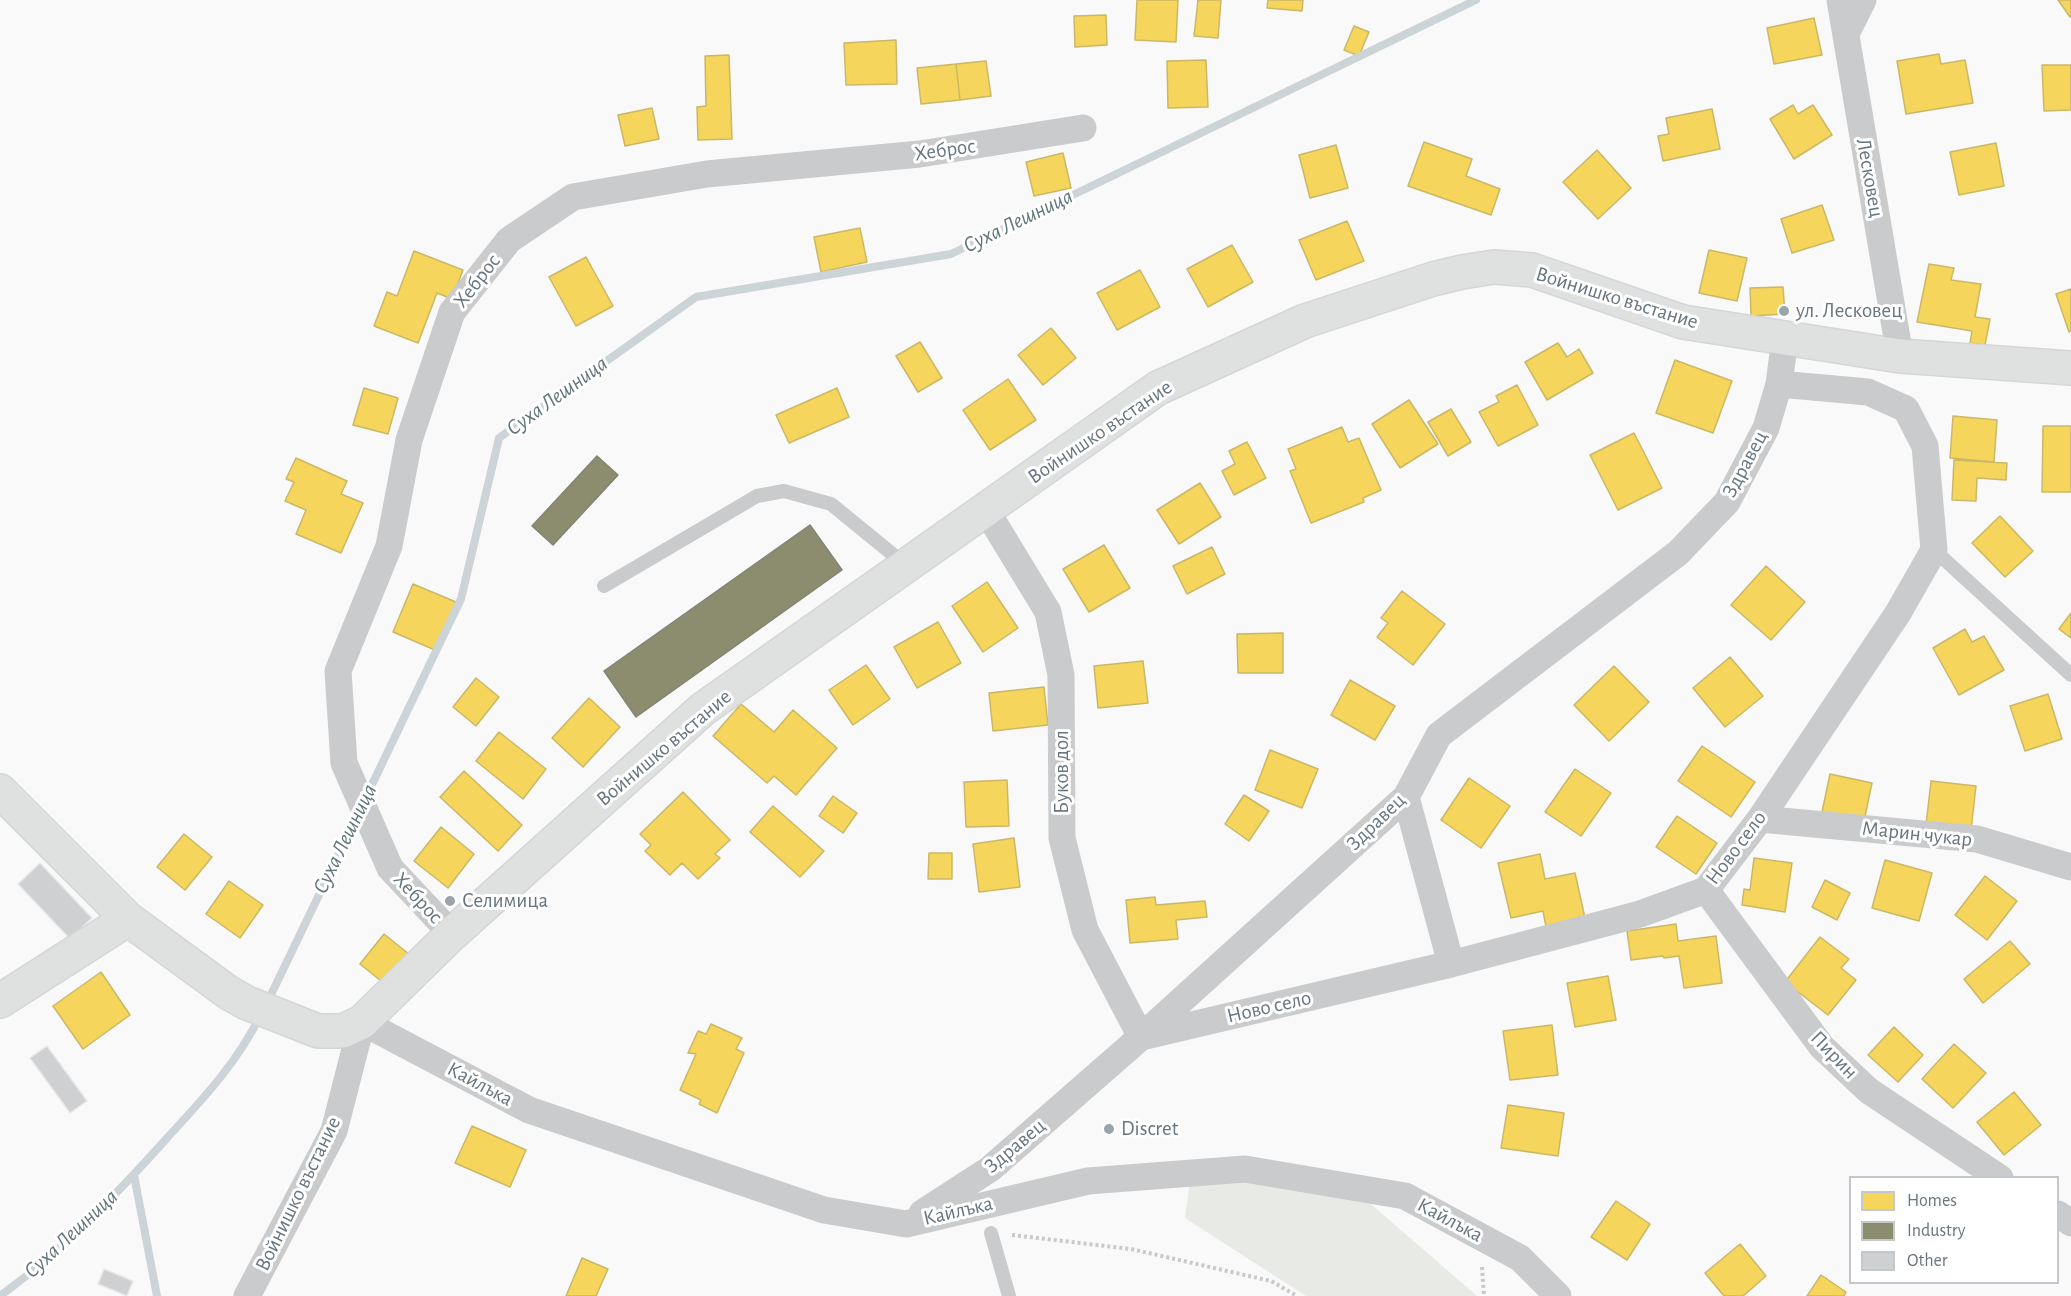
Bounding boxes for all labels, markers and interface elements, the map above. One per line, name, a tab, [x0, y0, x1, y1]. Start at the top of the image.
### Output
street label: Хеброс	[913, 133, 977, 167]
street label: Лесковец	[1851, 136, 1889, 220]
water label: Суха Лешница	[959, 183, 1077, 259]
street label: Хеброс	[448, 249, 506, 313]
street label: Войнишко въстание	[1533, 261, 1701, 335]
place label: ул. Лесковец	[1796, 298, 1903, 324]
marker: ул. Лесковец	[1777, 304, 1791, 318]
water label: Суха Лешница	[501, 350, 613, 442]
street label: Войнишко въстание	[1023, 374, 1177, 490]
street label: Здравец	[1717, 426, 1773, 502]
street label: Войнишко въстание	[591, 684, 737, 812]
street label: Буков дол	[1049, 730, 1075, 814]
water label: Суха Лешница	[307, 780, 383, 898]
street label: Здравец	[1341, 788, 1411, 856]
street label: Ново село	[1700, 806, 1772, 890]
street label: Марин чукар	[1861, 816, 1973, 852]
street label: Хеброс	[388, 867, 448, 929]
place label: Селимица	[462, 888, 548, 914]
marker: Селимица	[443, 894, 457, 908]
street label: Ново село	[1224, 985, 1314, 1029]
street label: Пирин	[1805, 1026, 1863, 1084]
street label: Кайлъка	[443, 1056, 517, 1112]
street label: Войнишко въстание	[250, 1113, 346, 1275]
street label: Здравец	[979, 1113, 1051, 1179]
place label: Discret	[1121, 1116, 1178, 1142]
marker: Discret	[1102, 1122, 1116, 1136]
legend	[1849, 1176, 2059, 1284]
water label: Суха Лешница	[19, 1184, 123, 1284]
street label: Кайлъка	[921, 1191, 995, 1231]
street label: Кайлъка	[1413, 1192, 1487, 1248]
text: Homes	[1907, 1192, 1957, 1210]
text: Industry	[1907, 1222, 1966, 1240]
text: Other	[1907, 1252, 1948, 1270]

